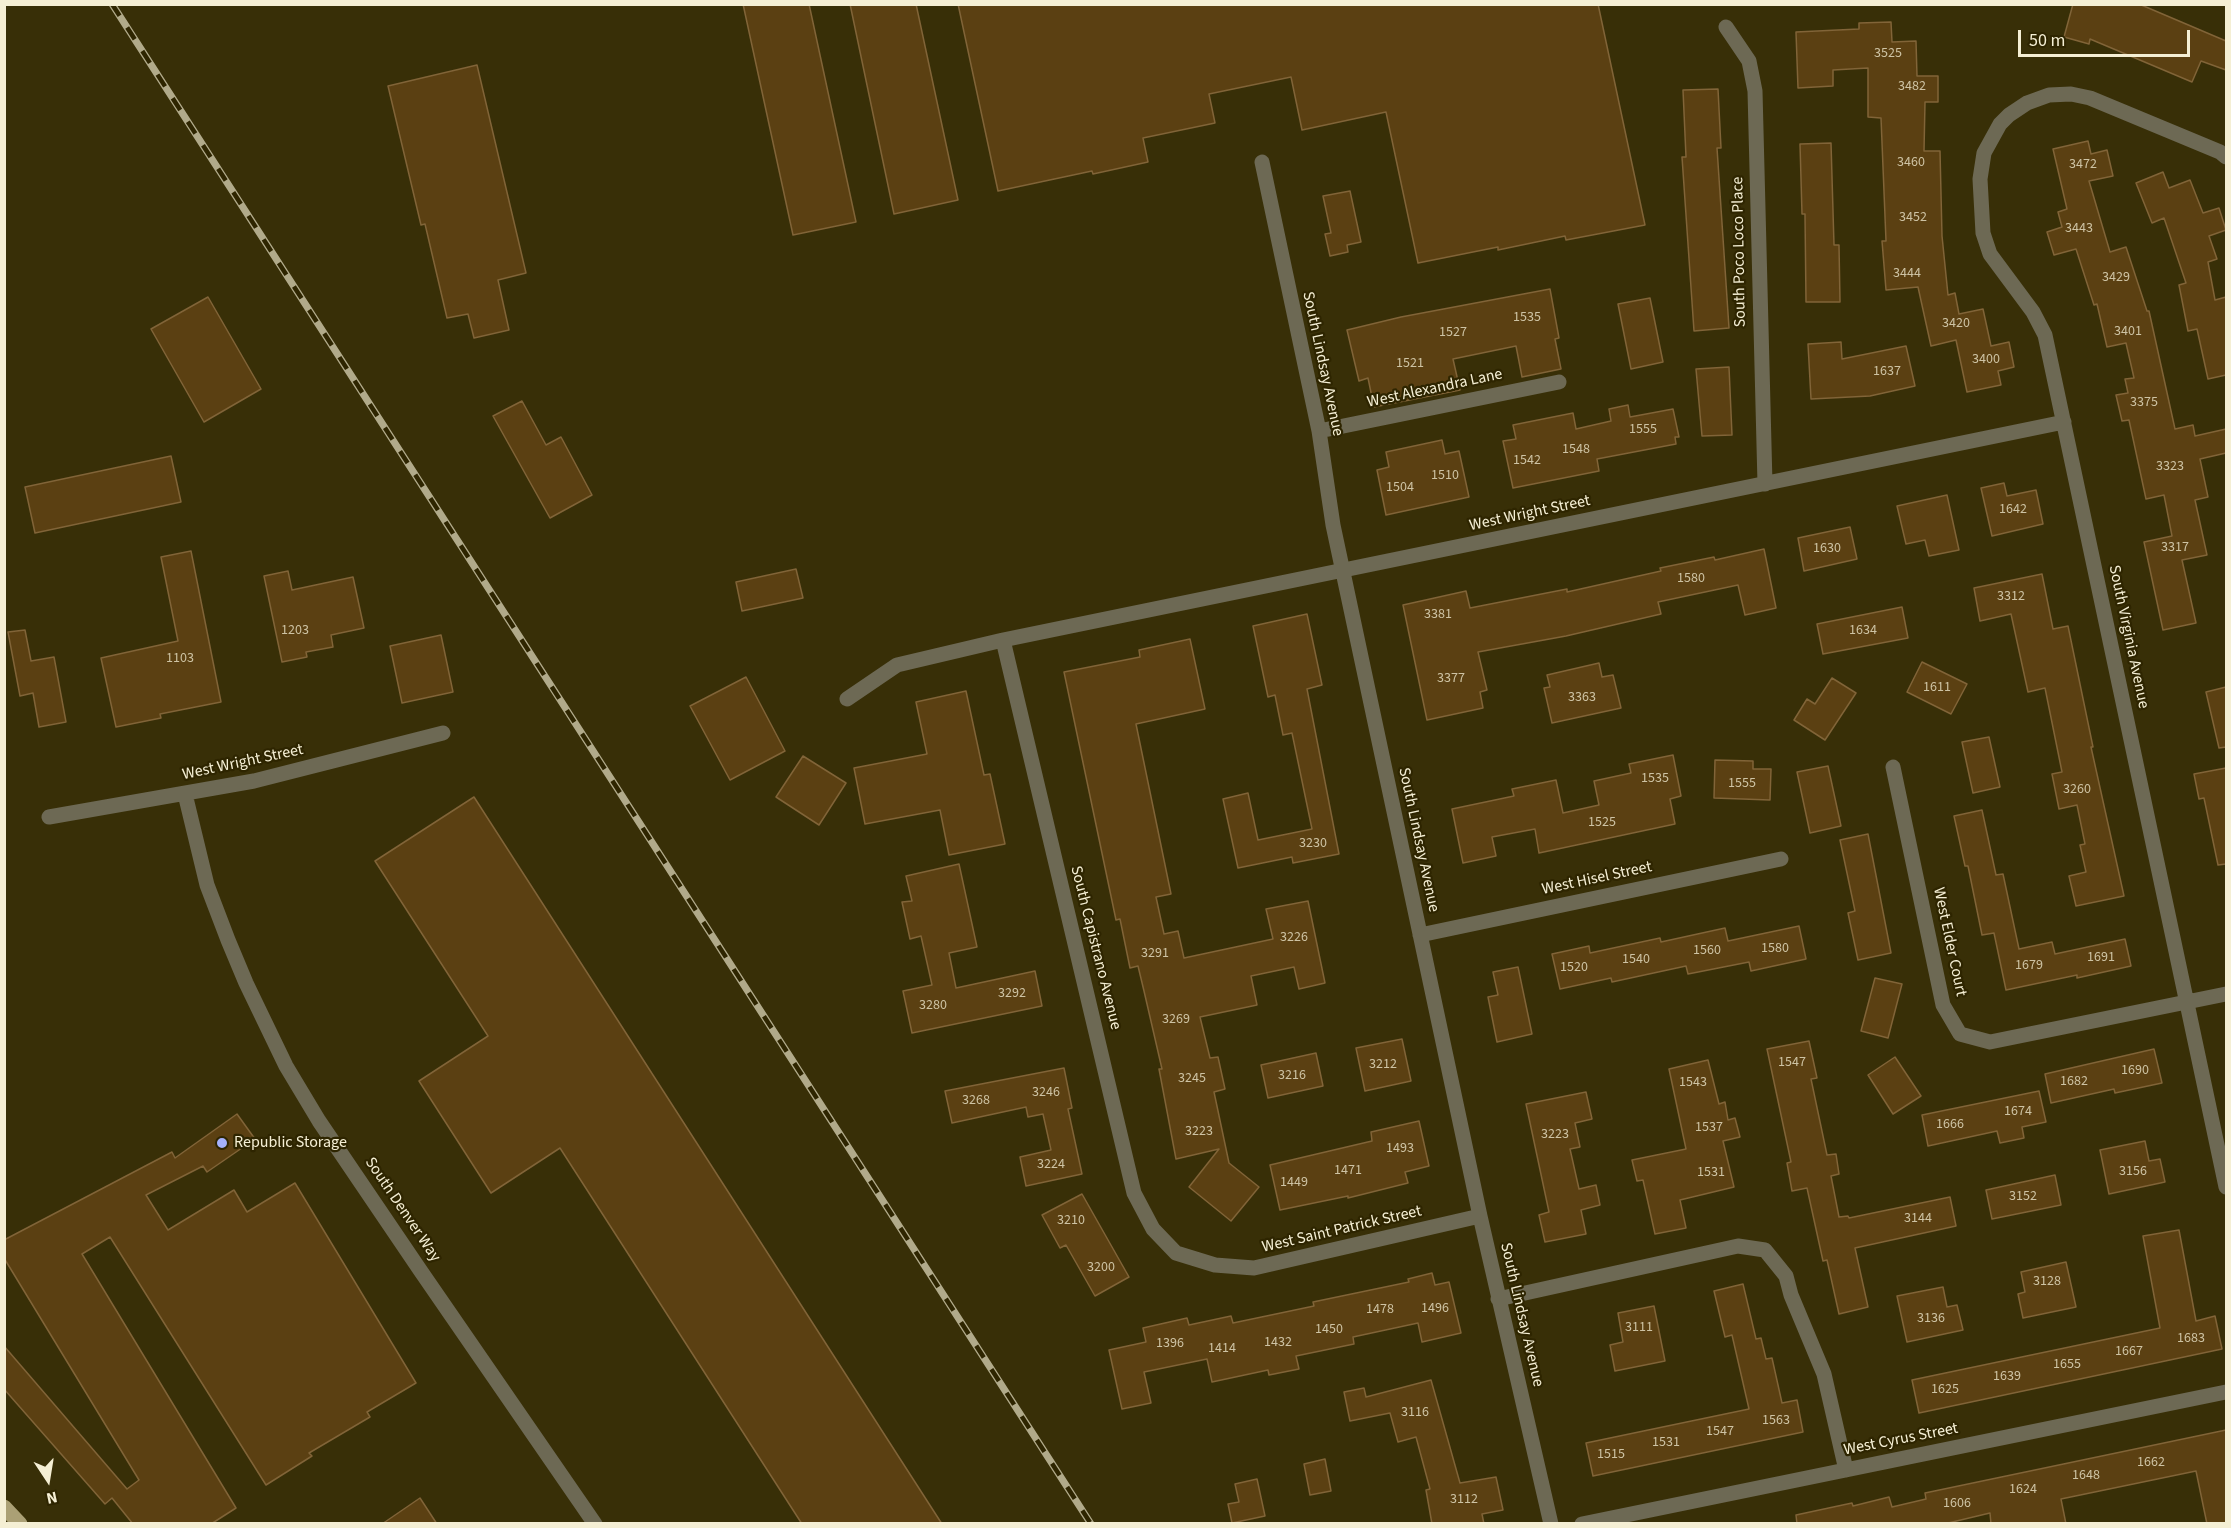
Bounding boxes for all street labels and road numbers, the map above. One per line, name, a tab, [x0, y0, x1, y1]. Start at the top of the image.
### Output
street label: South Poco Loco Place	[1729, 177, 1751, 327]
street label: South Lindsay Avenue	[1297, 290, 1347, 438]
street label: West Alexandra Lane	[1366, 365, 1504, 413]
street label: West Wright Street	[1468, 492, 1592, 536]
street label: South Virginia Avenue	[2103, 564, 2153, 710]
street label: West Wright Street	[181, 741, 305, 785]
street label: South Lindsay Avenue	[1393, 766, 1443, 914]
street label: West Hisel Street	[1540, 858, 1654, 900]
street label: South Capistrano Avenue	[1065, 864, 1125, 1032]
street label: West Elder Court	[1928, 886, 1970, 998]
street label: South Denver Way	[360, 1154, 444, 1266]
street label: West Saint Patrick Street	[1260, 1202, 1424, 1258]
street label: South Lindsay Avenue	[1495, 1241, 1547, 1389]
street label: West Cyrus Street	[1842, 1419, 1960, 1461]

